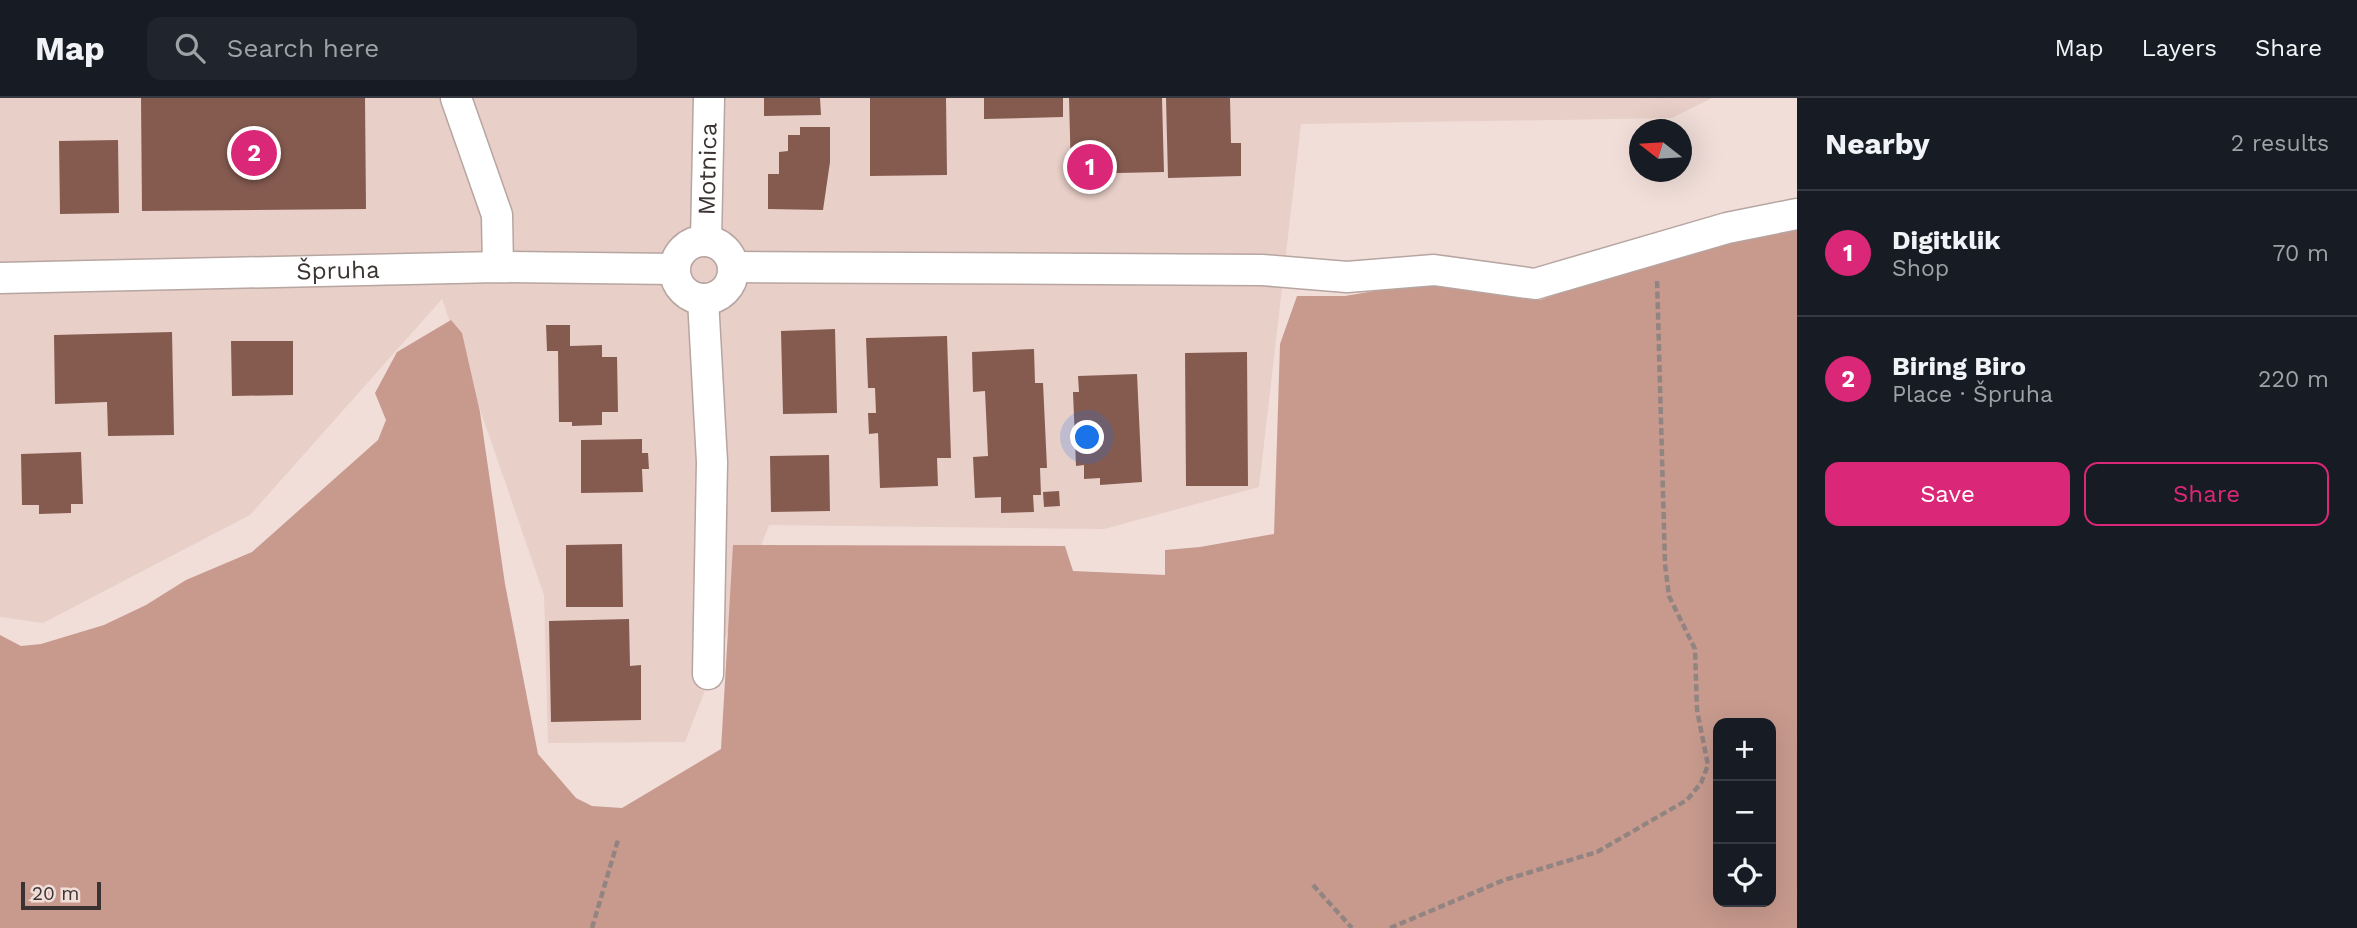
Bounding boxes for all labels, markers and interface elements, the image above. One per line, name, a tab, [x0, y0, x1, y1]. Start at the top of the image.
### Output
search box	[147, 17, 637, 80]
text: Map	[35, 29, 105, 68]
icon: search	[171, 29, 209, 67]
text: Search here	[227, 33, 379, 63]
text: Map	[2055, 34, 2103, 62]
text: Layers	[2141, 34, 2217, 62]
text: Share	[2255, 34, 2322, 62]
north arrow	[1629, 119, 1692, 182]
street label: Motnica	[693, 122, 722, 216]
text: Nearby	[1825, 126, 1930, 161]
pin: 2	[231, 127, 277, 179]
text: 2 results	[2231, 130, 2329, 157]
pin: 1	[1067, 141, 1113, 193]
text: Digitklik	[1892, 225, 2000, 255]
text: 1	[1843, 240, 1853, 267]
text: 70 m	[2272, 240, 2329, 267]
text: Shop	[1892, 255, 1949, 282]
street label: Špruha	[296, 256, 380, 285]
text: Biring Biro	[1892, 351, 2026, 381]
text: 2	[1841, 366, 1855, 393]
text: 220 m	[2258, 366, 2329, 393]
text: Place · Špruha	[1892, 381, 2053, 408]
your location	[1070, 420, 1104, 454]
button: Save	[1825, 462, 2070, 526]
button: Share	[2084, 462, 2329, 526]
map controls	[1713, 718, 1776, 907]
button: +	[1713, 718, 1776, 781]
button: −	[1713, 781, 1776, 844]
button: locate	[1713, 844, 1776, 907]
scale bar	[21, 879, 102, 911]
text: 20 m	[32, 882, 79, 905]

